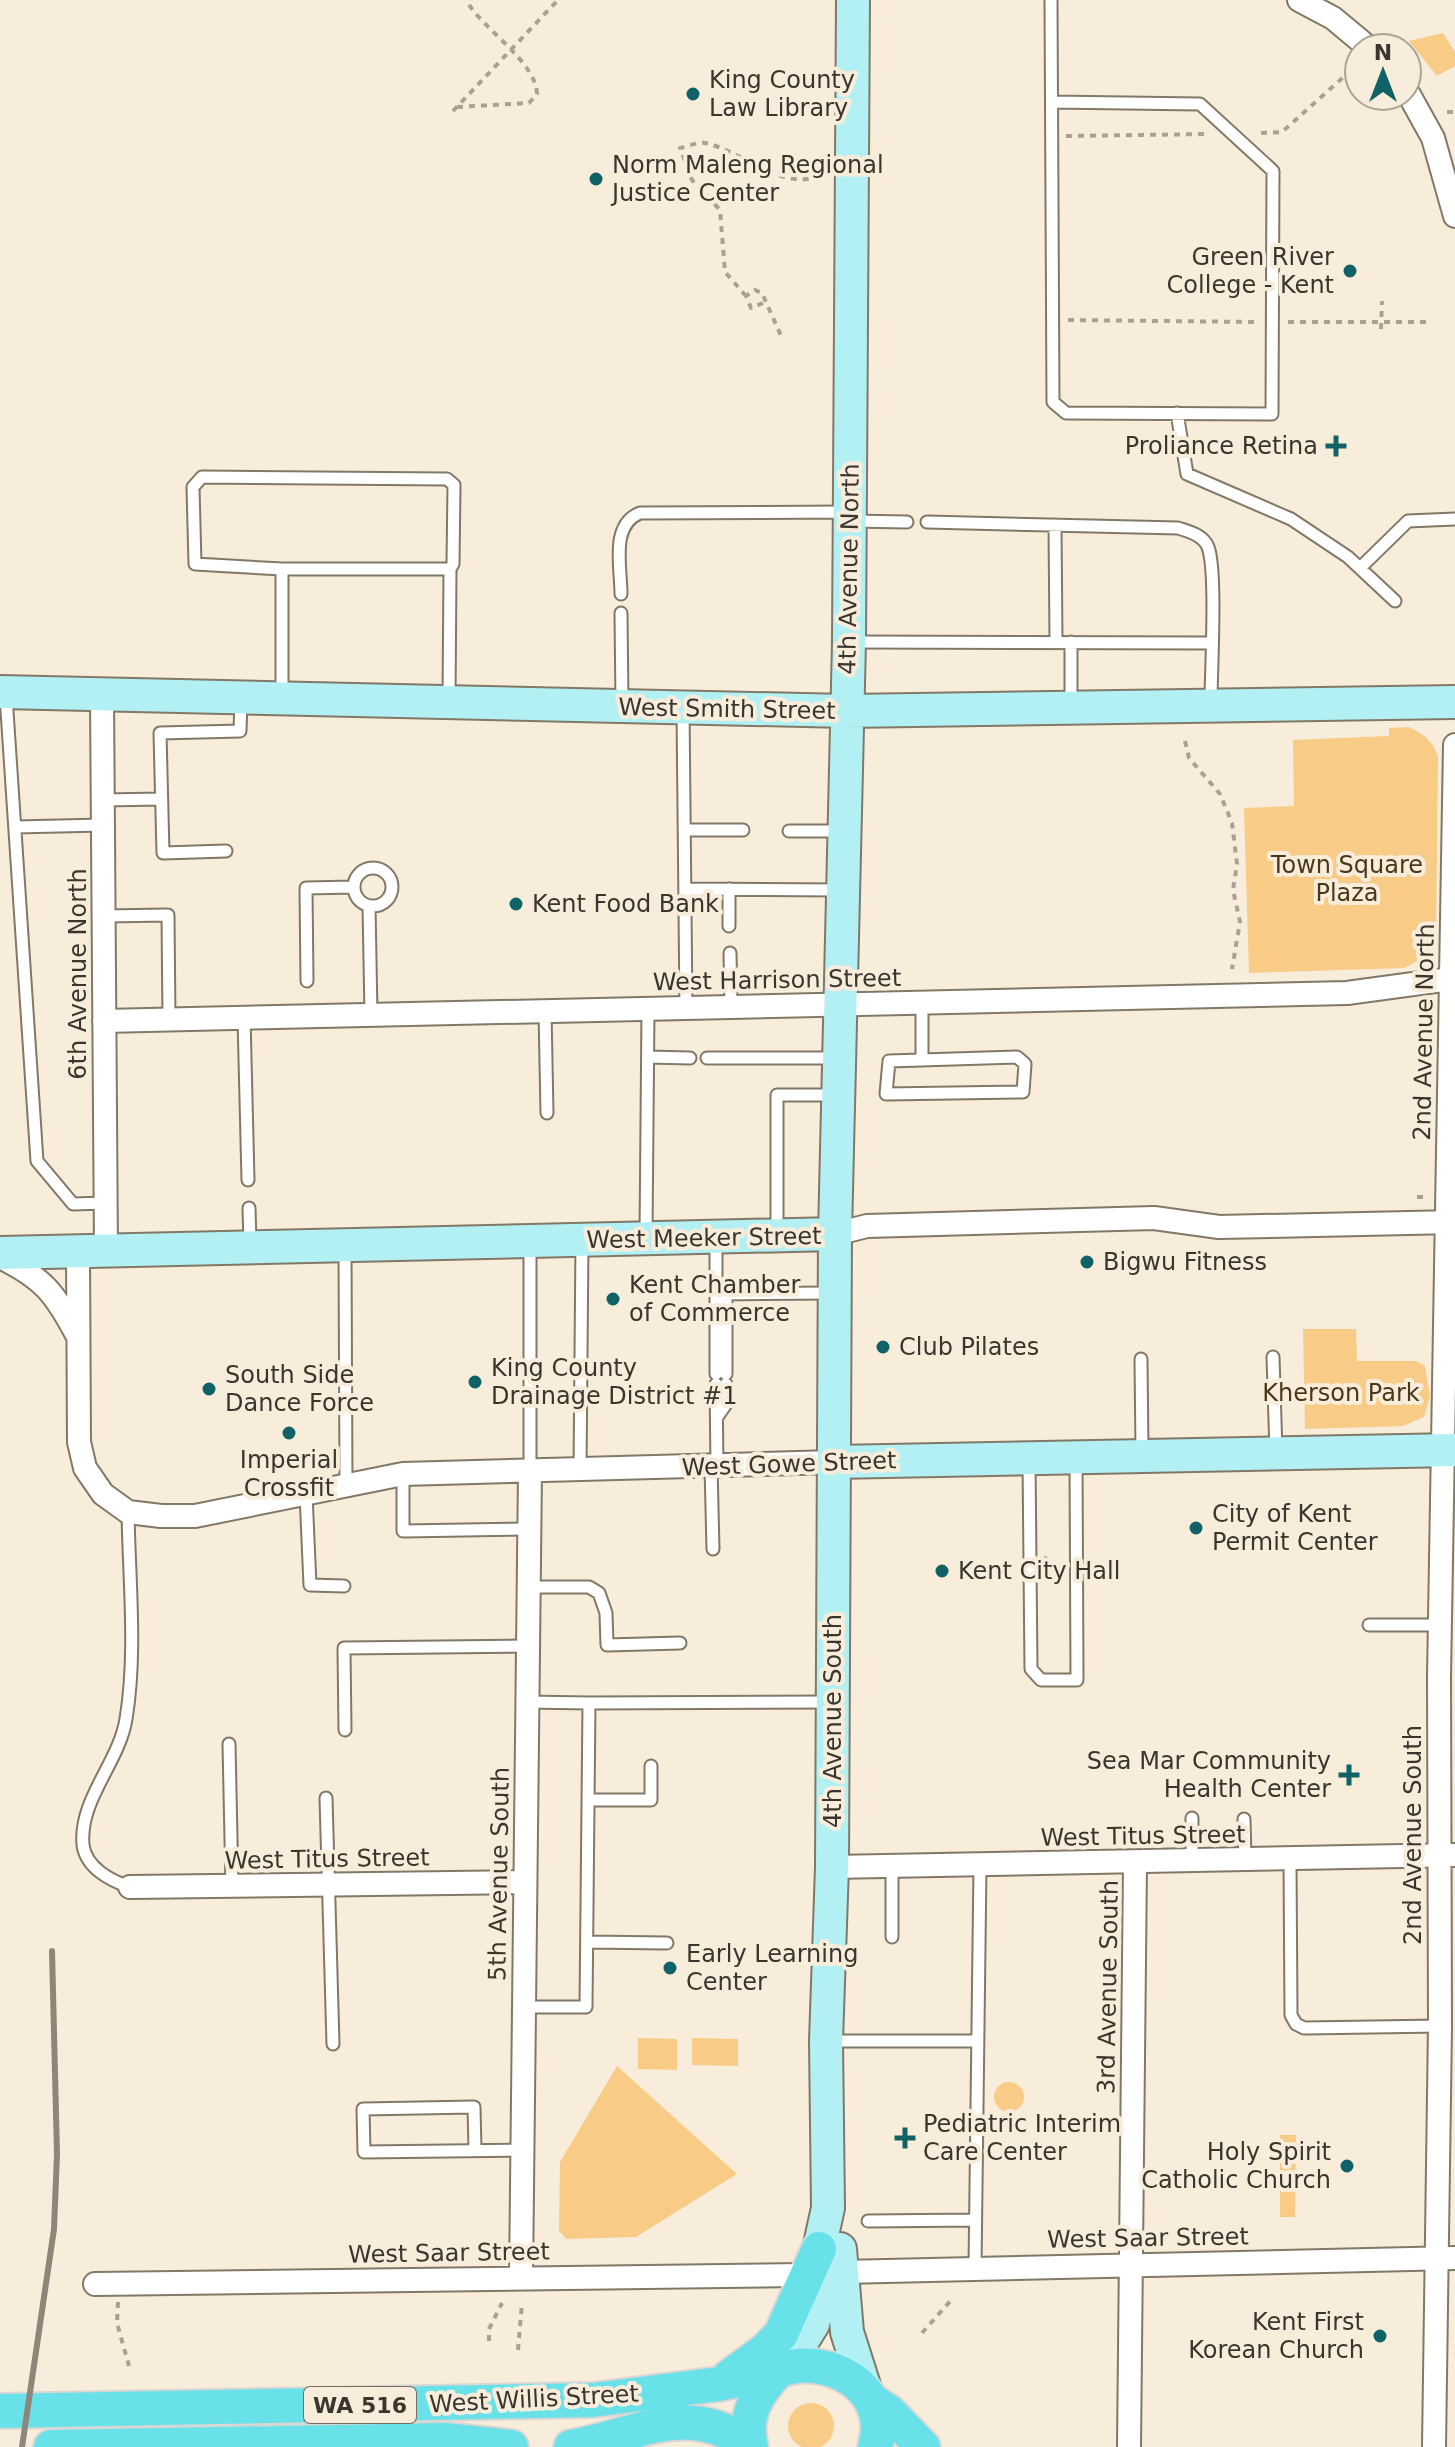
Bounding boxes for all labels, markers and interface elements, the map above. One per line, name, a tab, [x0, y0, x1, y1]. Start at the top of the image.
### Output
north arrow	[1343, 32, 1423, 112]
text: N	[1374, 40, 1392, 65]
place label: King County Law Library	[709, 66, 855, 122]
marker: King County Law Library	[684, 85, 702, 103]
place label: Norm Maleng Regional Justice Center	[610, 151, 884, 207]
marker: Norm Maleng Regional Justice Center	[587, 170, 605, 188]
place label: Green River College - Kent	[1167, 243, 1334, 299]
marker: Green River College - Kent	[1341, 262, 1359, 280]
place label: Proliance Retina	[1125, 432, 1318, 460]
marker: Proliance Retina	[1325, 435, 1347, 457]
street label: 4th Avenue North	[833, 463, 865, 675]
street label: West Smith Street	[618, 693, 836, 725]
park label: Town Square Plaza	[1270, 851, 1423, 907]
street label: 6th Avenue North	[64, 868, 92, 1080]
place label: Kent Food Bank	[532, 890, 719, 918]
marker: Kent Food Bank	[507, 895, 525, 913]
street label: 2nd Avenue North	[1408, 923, 1440, 1141]
street label: West Harrison Street	[653, 964, 901, 996]
street label: West Meeker Street	[586, 1222, 822, 1254]
place label: Bigwu Fitness	[1103, 1248, 1267, 1276]
marker: Bigwu Fitness	[1078, 1253, 1096, 1271]
place label: Kent Chamber of Commerce	[629, 1271, 801, 1327]
marker: Kent Chamber of Commerce	[604, 1290, 622, 1308]
place label: Club Pilates	[899, 1333, 1039, 1361]
marker: Club Pilates	[874, 1338, 892, 1356]
place label: King County Drainage District #1	[491, 1354, 737, 1410]
place label: South Side Dance Force	[225, 1361, 374, 1417]
marker: King County Drainage District #1	[466, 1373, 484, 1391]
park label: Kherson Park	[1262, 1379, 1420, 1407]
marker: South Side Dance Force	[200, 1380, 218, 1398]
marker: Imperial Crossfit	[280, 1424, 298, 1442]
place label: Imperial Crossfit	[240, 1446, 338, 1502]
street label: West Gowe Street	[681, 1446, 897, 1482]
place label: City of Kent Permit Center	[1212, 1500, 1378, 1556]
marker: City of Kent Permit Center	[1187, 1519, 1205, 1537]
place label: Kent City Hall	[958, 1557, 1120, 1585]
marker: Kent City Hall	[933, 1562, 951, 1580]
street label: 4th Avenue South	[819, 1614, 847, 1828]
street label: 2nd Avenue South	[1399, 1725, 1427, 1945]
place label: Sea Mar Community Health Center	[1087, 1747, 1331, 1803]
marker: Sea Mar Community Health Center	[1338, 1764, 1360, 1786]
street label: 5th Avenue South	[483, 1767, 515, 1981]
street label: West Titus Street	[1040, 1820, 1246, 1852]
street label: West Titus Street	[224, 1843, 430, 1875]
street label: 3rd Avenue South	[1092, 1880, 1124, 2094]
place label: Early Learning Center	[686, 1940, 858, 1996]
marker: Early Learning Center	[661, 1959, 679, 1977]
place label: Pediatric Interim Care Center	[923, 2110, 1121, 2166]
marker: Pediatric Interim Care Center	[894, 2127, 916, 2149]
place label: Holy Spirit Catholic Church	[1141, 2138, 1331, 2194]
marker: Holy Spirit Catholic Church	[1338, 2157, 1356, 2175]
street label: West Saar Street	[1047, 2222, 1249, 2254]
street label: West Saar Street	[348, 2237, 550, 2269]
place label: Kent First Korean Church	[1188, 2308, 1364, 2364]
marker: Kent First Korean Church	[1371, 2327, 1389, 2345]
street label: West Willis Street	[429, 2380, 639, 2418]
road number: WA 516	[304, 2387, 416, 2423]

